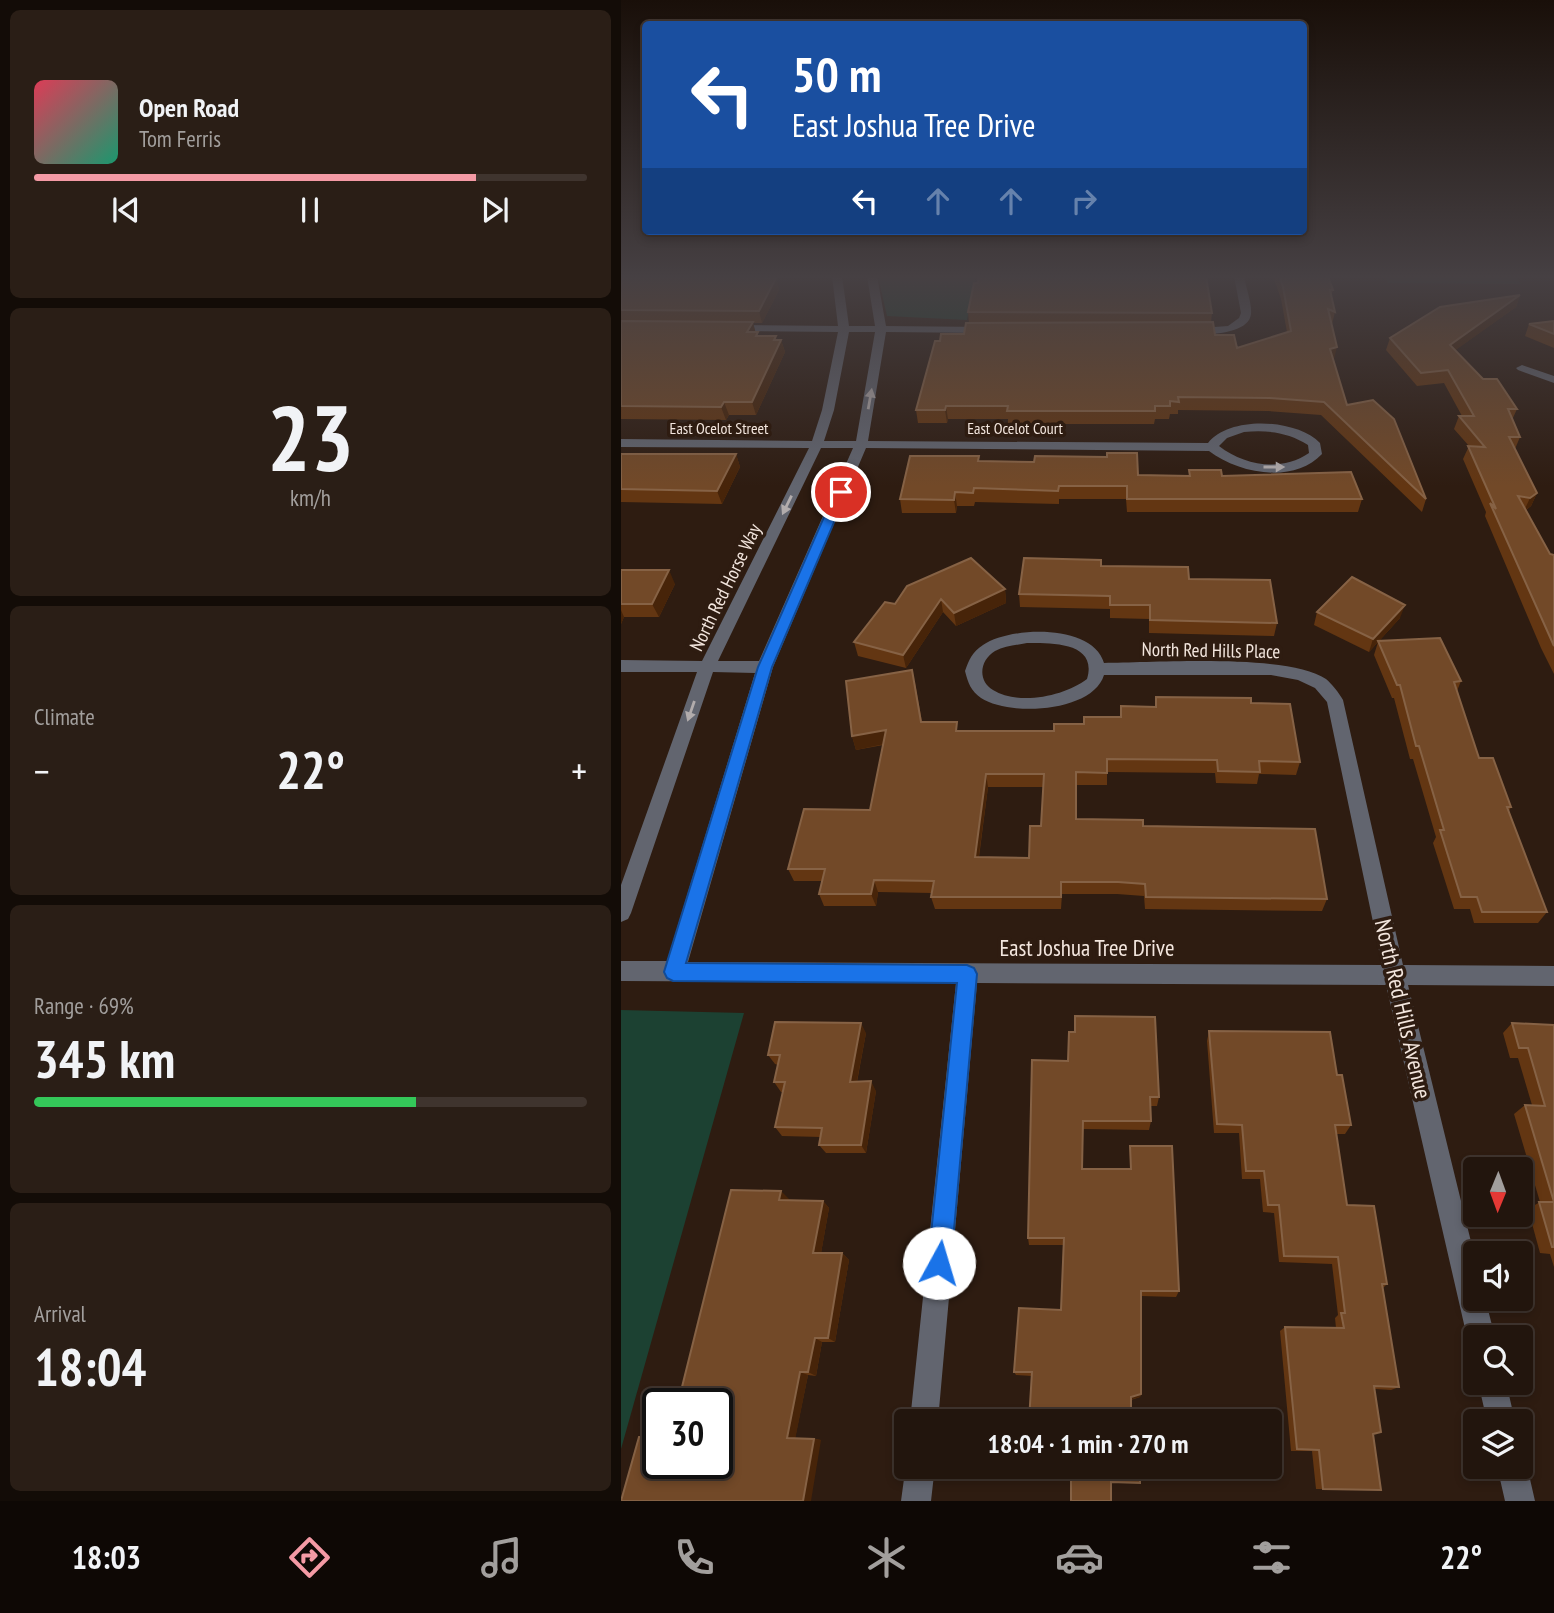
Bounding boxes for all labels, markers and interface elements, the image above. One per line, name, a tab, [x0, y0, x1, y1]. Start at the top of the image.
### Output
text: 50 m	[792, 42, 881, 106]
icon: left	[677, 49, 768, 140]
text: Open Road	[139, 91, 239, 124]
text: East Joshua Tree Drive	[792, 104, 1035, 146]
text: Tom Ferris	[139, 124, 221, 153]
icon: left	[846, 182, 884, 220]
icon: ahead	[919, 182, 957, 220]
icon: ahead	[992, 182, 1030, 220]
icon: right	[1065, 182, 1103, 220]
icon: previous	[107, 191, 145, 229]
icon: pause	[291, 191, 329, 229]
icon: next	[476, 191, 514, 229]
text: 23	[267, 378, 354, 496]
one-way arrow	[865, 388, 876, 410]
street label: East Ocelot Street	[670, 418, 769, 438]
street label: East Ocelot Court	[967, 418, 1063, 438]
one-way arrow	[1264, 461, 1286, 473]
pin	[811, 462, 871, 522]
icon: arrive	[822, 473, 860, 511]
text: km/h	[290, 483, 331, 512]
one-way arrow	[781, 495, 792, 515]
street label: North Red Horse Way	[684, 519, 767, 655]
street label: North Red Hills Place	[1141, 637, 1281, 663]
one-way arrow	[685, 701, 696, 722]
text: Climate	[34, 702, 95, 731]
text: 22°	[276, 736, 345, 803]
text: −	[34, 746, 50, 795]
text: +	[571, 746, 587, 795]
street label: North Red Hills Avenue	[1369, 916, 1438, 1101]
street label: East Joshua Tree Drive	[1000, 933, 1174, 962]
text: Range · 69%	[34, 991, 134, 1020]
text: 345 km	[34, 1025, 175, 1092]
north arrow	[1463, 1157, 1533, 1227]
map controls	[1463, 1157, 1533, 1479]
position arrow	[902, 1226, 976, 1300]
button: sound	[1463, 1241, 1533, 1311]
text: Arrival	[34, 1299, 86, 1328]
button: search	[1463, 1325, 1533, 1395]
text: 18:04	[34, 1333, 146, 1400]
speed limit sign: 30	[642, 1388, 733, 1479]
button: layers	[1463, 1409, 1533, 1479]
text: 18:04 · 1 min · 270 m	[988, 1427, 1188, 1460]
icon: directions	[285, 1533, 334, 1582]
icon: music	[477, 1533, 526, 1582]
icon: phone	[670, 1533, 719, 1582]
icon: climate	[862, 1533, 911, 1582]
icon: car	[1055, 1533, 1104, 1582]
icon: filters	[1247, 1533, 1296, 1582]
text: 18:03	[72, 1536, 141, 1578]
text: 22°	[1440, 1536, 1482, 1578]

